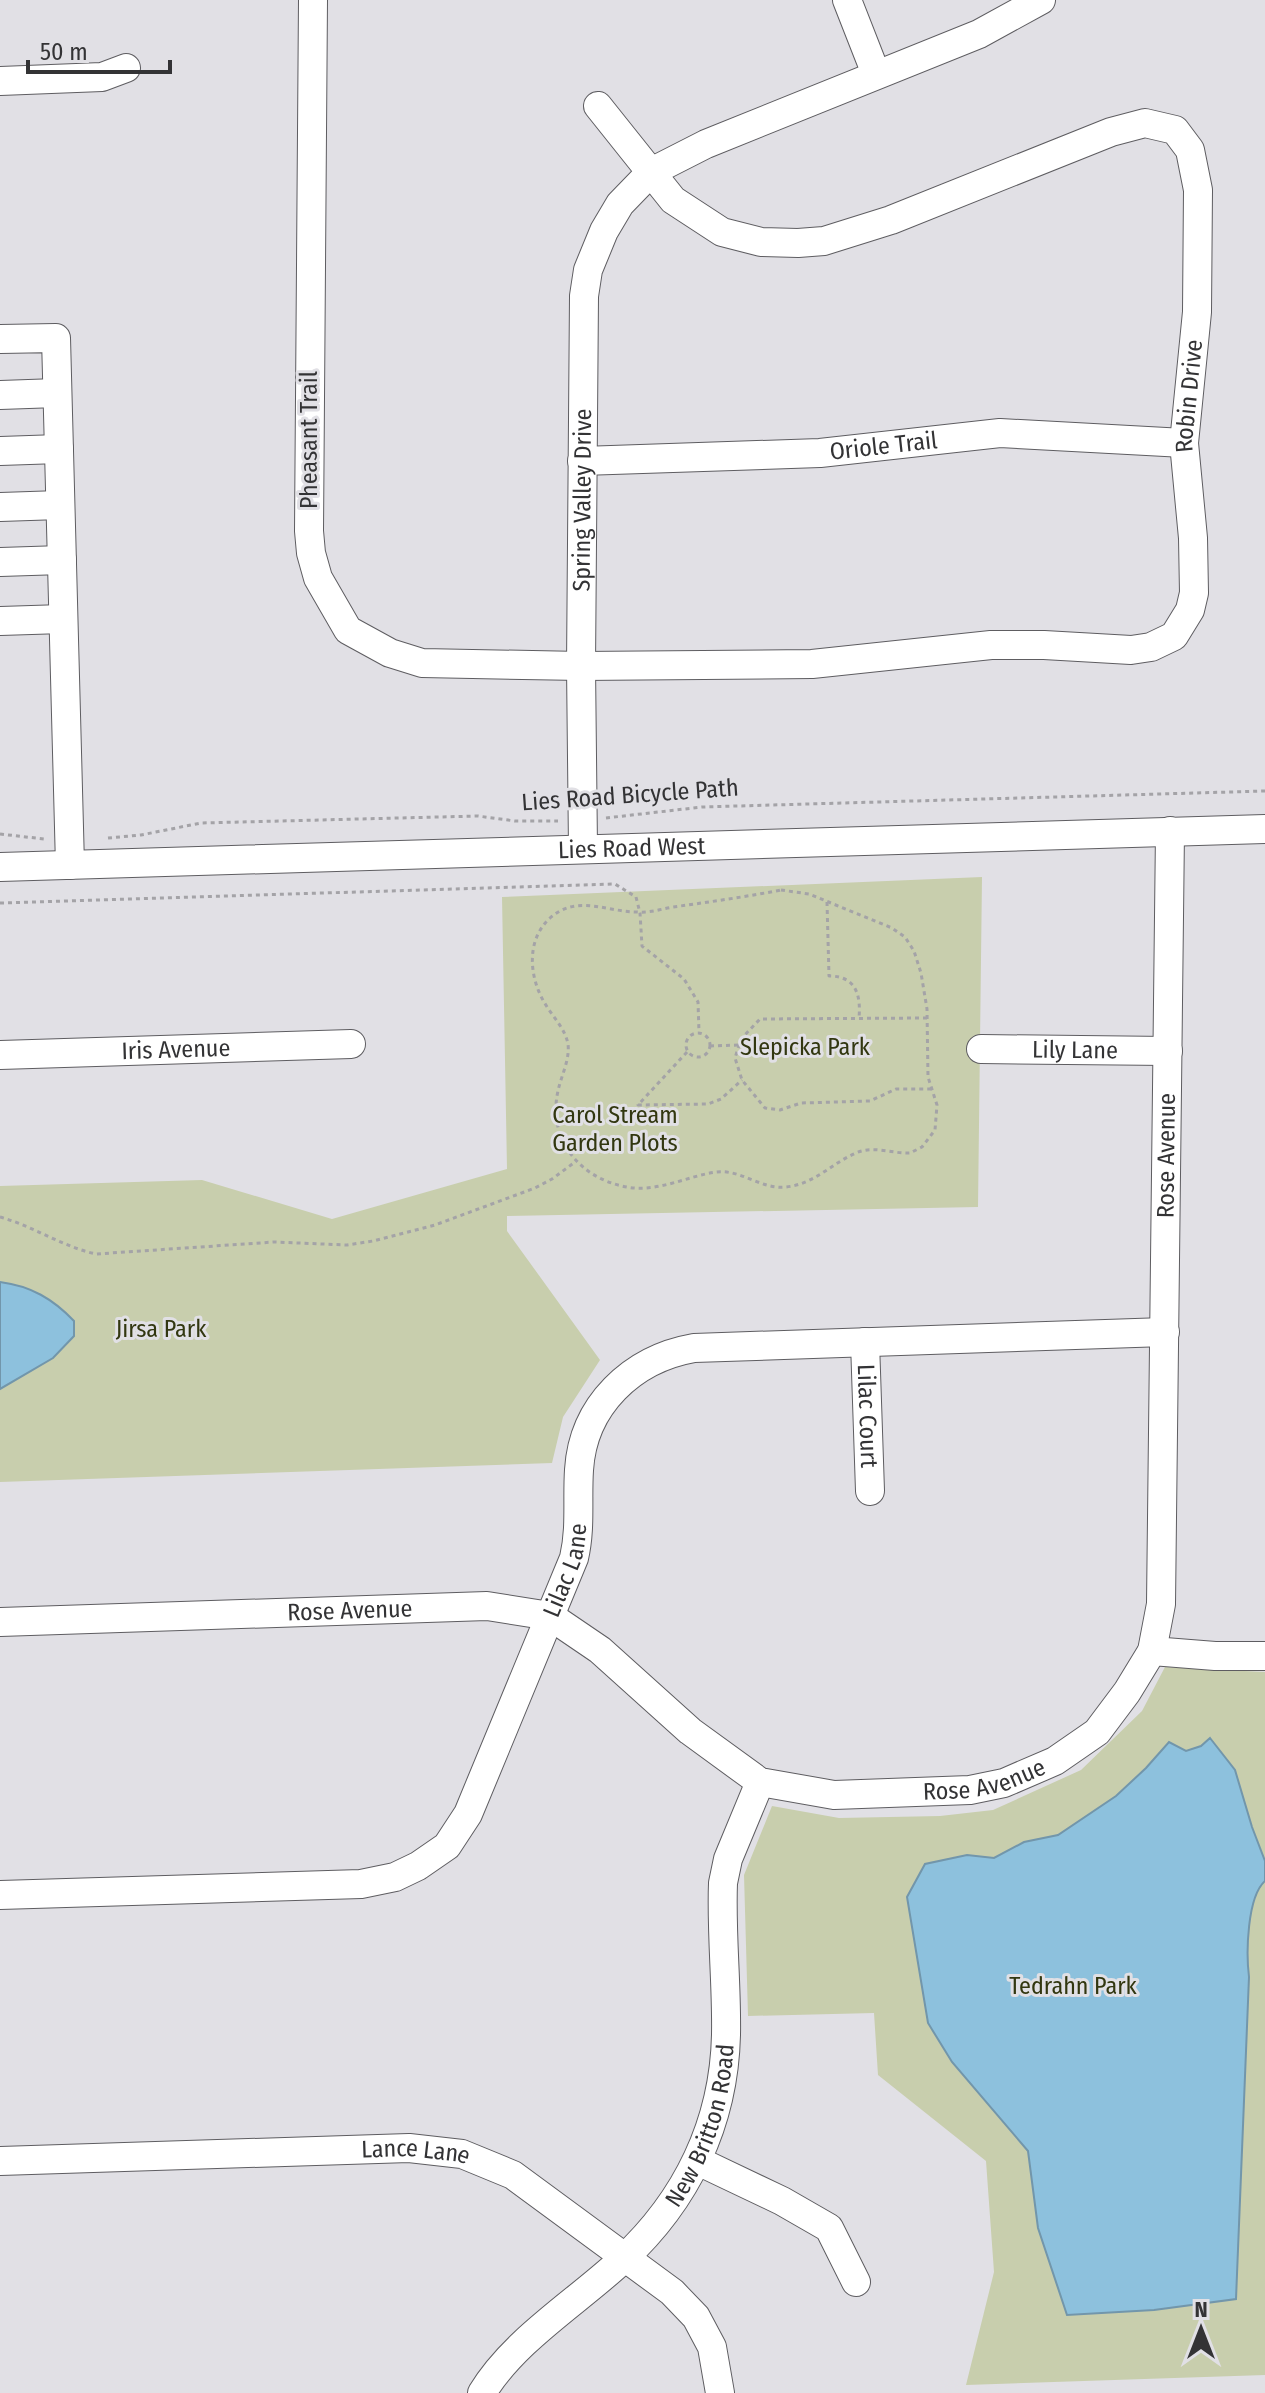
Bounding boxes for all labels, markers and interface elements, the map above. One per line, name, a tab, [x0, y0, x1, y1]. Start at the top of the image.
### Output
scale bar	[28, 24, 170, 74]
text: 50 m	[40, 38, 88, 66]
street label: Robin Drive	[1170, 338, 1208, 454]
street label: Pheasant Trail	[295, 371, 323, 509]
street label: Spring Valley Drive	[568, 408, 597, 592]
street label: Oriole Trail	[828, 426, 939, 466]
street label: Lies Road Bicycle Path	[521, 773, 739, 817]
street label: Lies Road West	[558, 832, 706, 864]
park label: Slepicka Park	[740, 1033, 871, 1061]
street label: Iris Avenue	[121, 1034, 231, 1065]
street label: Lily Lane	[1032, 1036, 1118, 1064]
street label: Rose Avenue	[1151, 1093, 1181, 1218]
park label: Carol Stream Garden Plots	[552, 1101, 678, 1157]
park label: Jirsa Park	[116, 1315, 207, 1343]
street label: Lilac Court	[852, 1364, 883, 1468]
street label: Lilac Lane	[537, 1523, 592, 1621]
street label: Rose Avenue	[287, 1594, 413, 1627]
street label: Rose Avenue	[922, 1753, 1049, 1806]
park label: Tedrahn Park	[1009, 1972, 1138, 2000]
street label: New Britton Road	[659, 2043, 740, 2212]
street label: Lance Lane	[361, 2134, 475, 2170]
north arrow	[1161, 2289, 1241, 2369]
text: N	[1194, 2296, 1208, 2323]

